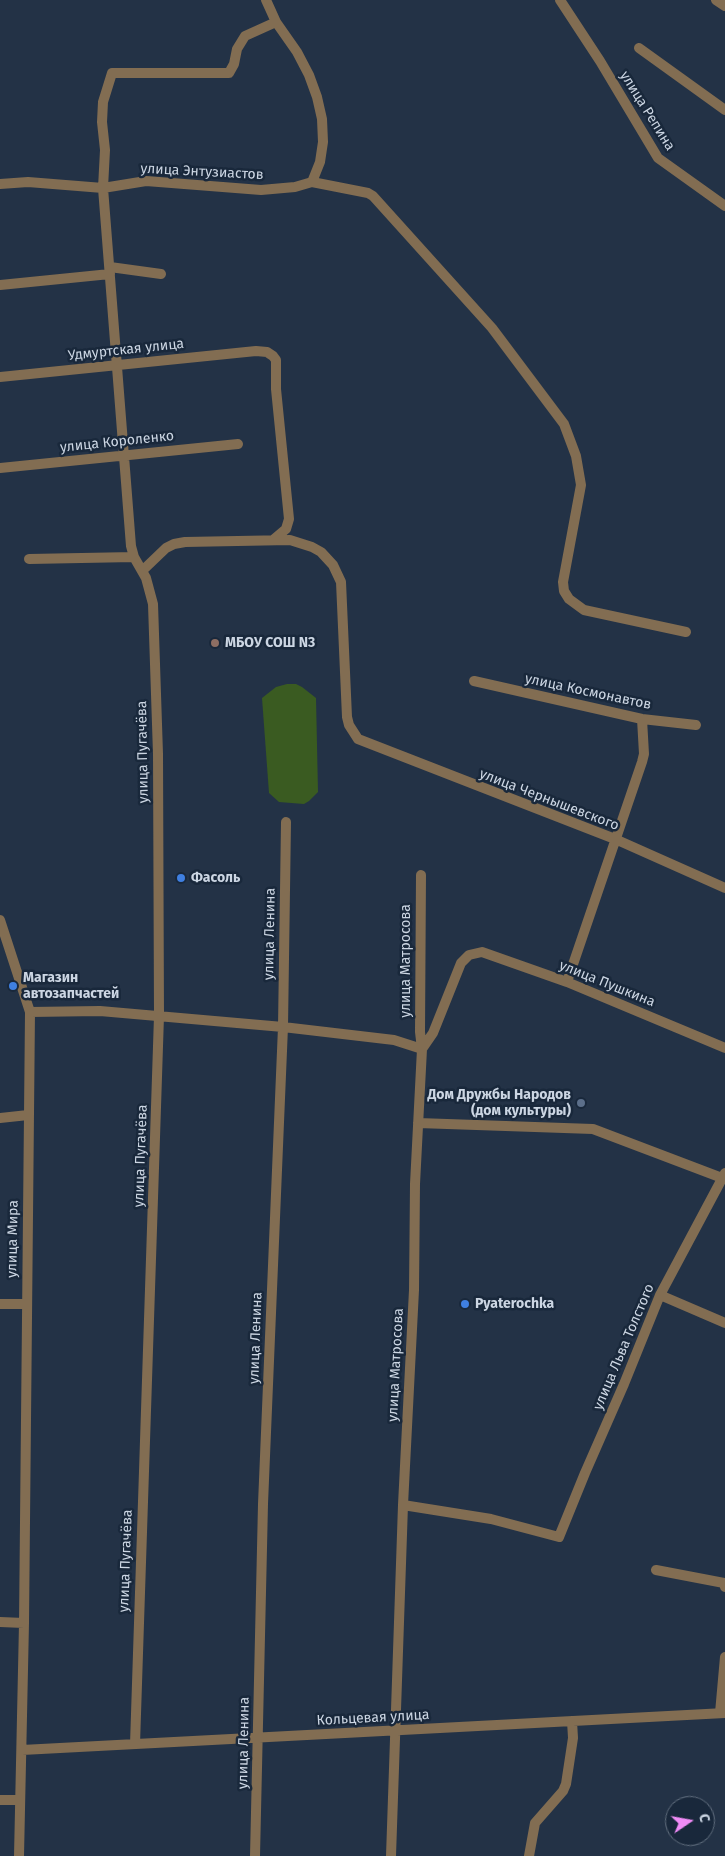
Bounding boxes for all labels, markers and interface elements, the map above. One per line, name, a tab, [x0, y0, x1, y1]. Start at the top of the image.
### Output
street label: улица Репина	[616, 68, 678, 154]
street label: улица Энтузиастов	[140, 160, 264, 184]
street label: Удмуртская улица	[67, 336, 185, 364]
street label: улица Короленко	[59, 428, 175, 456]
place label: МБОУ СОШ N3	[225, 635, 315, 651]
marker: МБОУ СОШ N3	[209, 637, 221, 649]
street label: улица Космонавтов	[523, 670, 653, 714]
street label: улица Пугачёва	[134, 700, 152, 804]
street label: улица Чернышевского	[477, 766, 621, 834]
place label: Фасоль	[191, 870, 240, 886]
marker: Фасоль	[175, 872, 187, 884]
street label: улица Ленина	[261, 888, 279, 980]
street label: улица Матросова	[398, 904, 414, 1018]
street label: улица Пушкина	[557, 957, 657, 1011]
place label: Магазин автозапчастей	[23, 970, 119, 1002]
marker: Магазин автозапчастей	[7, 980, 19, 992]
place label: Дом Дружбы Народов (дом культуры)	[427, 1087, 571, 1120]
marker: Дом Дружбы Народов (дом культуры)	[575, 1097, 587, 1109]
street label: улица Пугачёва	[131, 1104, 151, 1208]
street label: улица Мира	[4, 1200, 22, 1278]
street label: улица Льва Толстого	[590, 1281, 658, 1413]
street label: улица Ленина	[246, 1292, 266, 1384]
place label: Pyaterochka	[475, 1296, 554, 1312]
marker: Pyaterochka	[459, 1298, 471, 1310]
street label: улица Матросова	[385, 1308, 407, 1422]
street label: улица Пугачёва	[116, 1509, 136, 1613]
street label: улица Ленина	[235, 1697, 253, 1789]
street label: Кольцевая улица	[316, 1707, 430, 1729]
north arrow	[665, 1796, 715, 1846]
text: С	[695, 1812, 713, 1824]

